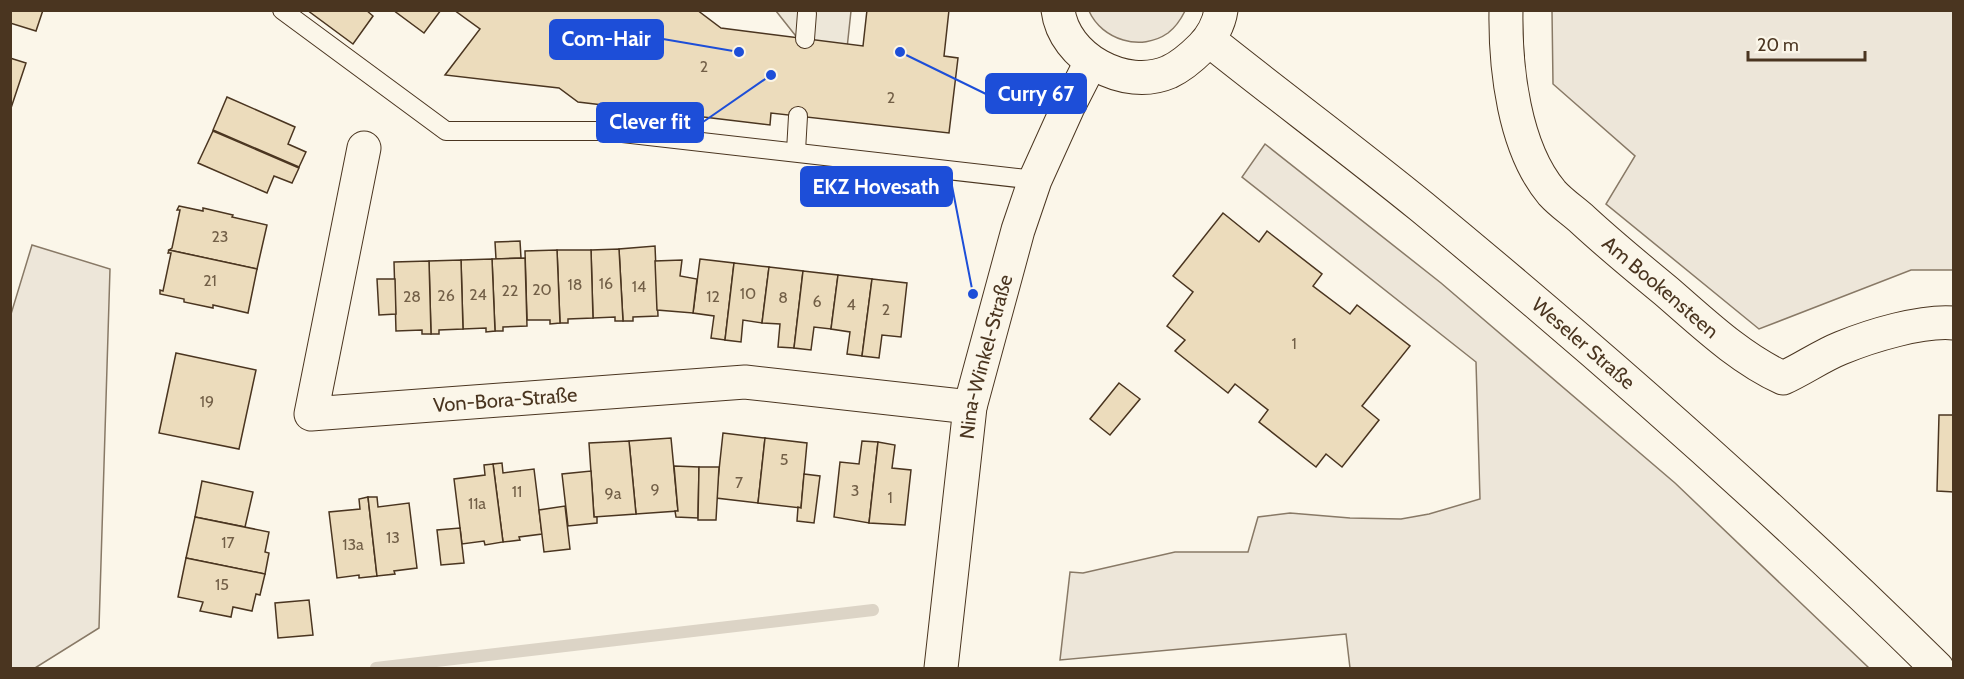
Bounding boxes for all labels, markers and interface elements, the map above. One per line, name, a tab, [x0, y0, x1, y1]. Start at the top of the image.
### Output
callout: Com-Hair	[550, 20, 663, 59]
scale bar	[1748, 24, 1865, 62]
text: Com-Hair	[561, 26, 651, 51]
text: 20 m	[1757, 34, 1799, 56]
house number: 2	[700, 57, 708, 76]
callout: Curry 67	[986, 74, 1086, 113]
text: Curry 67	[998, 81, 1075, 106]
house number: 2	[887, 88, 895, 107]
callout: Clever fit	[597, 103, 703, 142]
text: Clever fit	[609, 109, 691, 134]
callout: EKZ Hovesath	[801, 167, 952, 206]
text: EKZ Hovesath	[812, 174, 940, 199]
house number: 23	[211, 227, 229, 246]
street label: Am Bookensteen	[1598, 231, 1723, 343]
house number: 21	[203, 271, 217, 290]
street label: Nina-Winkel-Straße	[955, 272, 1017, 440]
house number: 16	[599, 274, 613, 293]
house number: 18	[568, 275, 582, 294]
house number: 14	[632, 277, 646, 296]
house number: 20	[532, 280, 552, 299]
house number: 22	[502, 281, 518, 300]
house number: 10	[740, 284, 756, 303]
house number: 24	[469, 285, 487, 304]
house number: 26	[437, 286, 455, 305]
house number: 28	[403, 287, 421, 306]
house number: 12	[706, 287, 720, 306]
house number: 8	[778, 288, 788, 307]
house number: 6	[812, 292, 822, 311]
street label: Weseler Straße	[1527, 292, 1640, 394]
house number: 4	[846, 295, 856, 314]
house number: 2	[882, 300, 890, 319]
house number: 1	[1291, 334, 1297, 353]
street label: Von-Bora-Straße	[432, 382, 578, 417]
house number: 19	[200, 392, 214, 411]
house number: 5	[780, 450, 788, 469]
house number: 7	[735, 473, 743, 492]
house number: 9	[650, 480, 660, 499]
house number: 3	[851, 481, 859, 500]
house number: 11	[512, 482, 522, 501]
house number: 9a	[605, 484, 622, 503]
house number: 1	[887, 488, 893, 507]
house number: 11a	[468, 494, 486, 513]
house number: 13	[386, 528, 400, 547]
house number: 17	[221, 533, 235, 552]
house number: 13a	[342, 535, 364, 554]
house number: 15	[215, 575, 229, 594]

